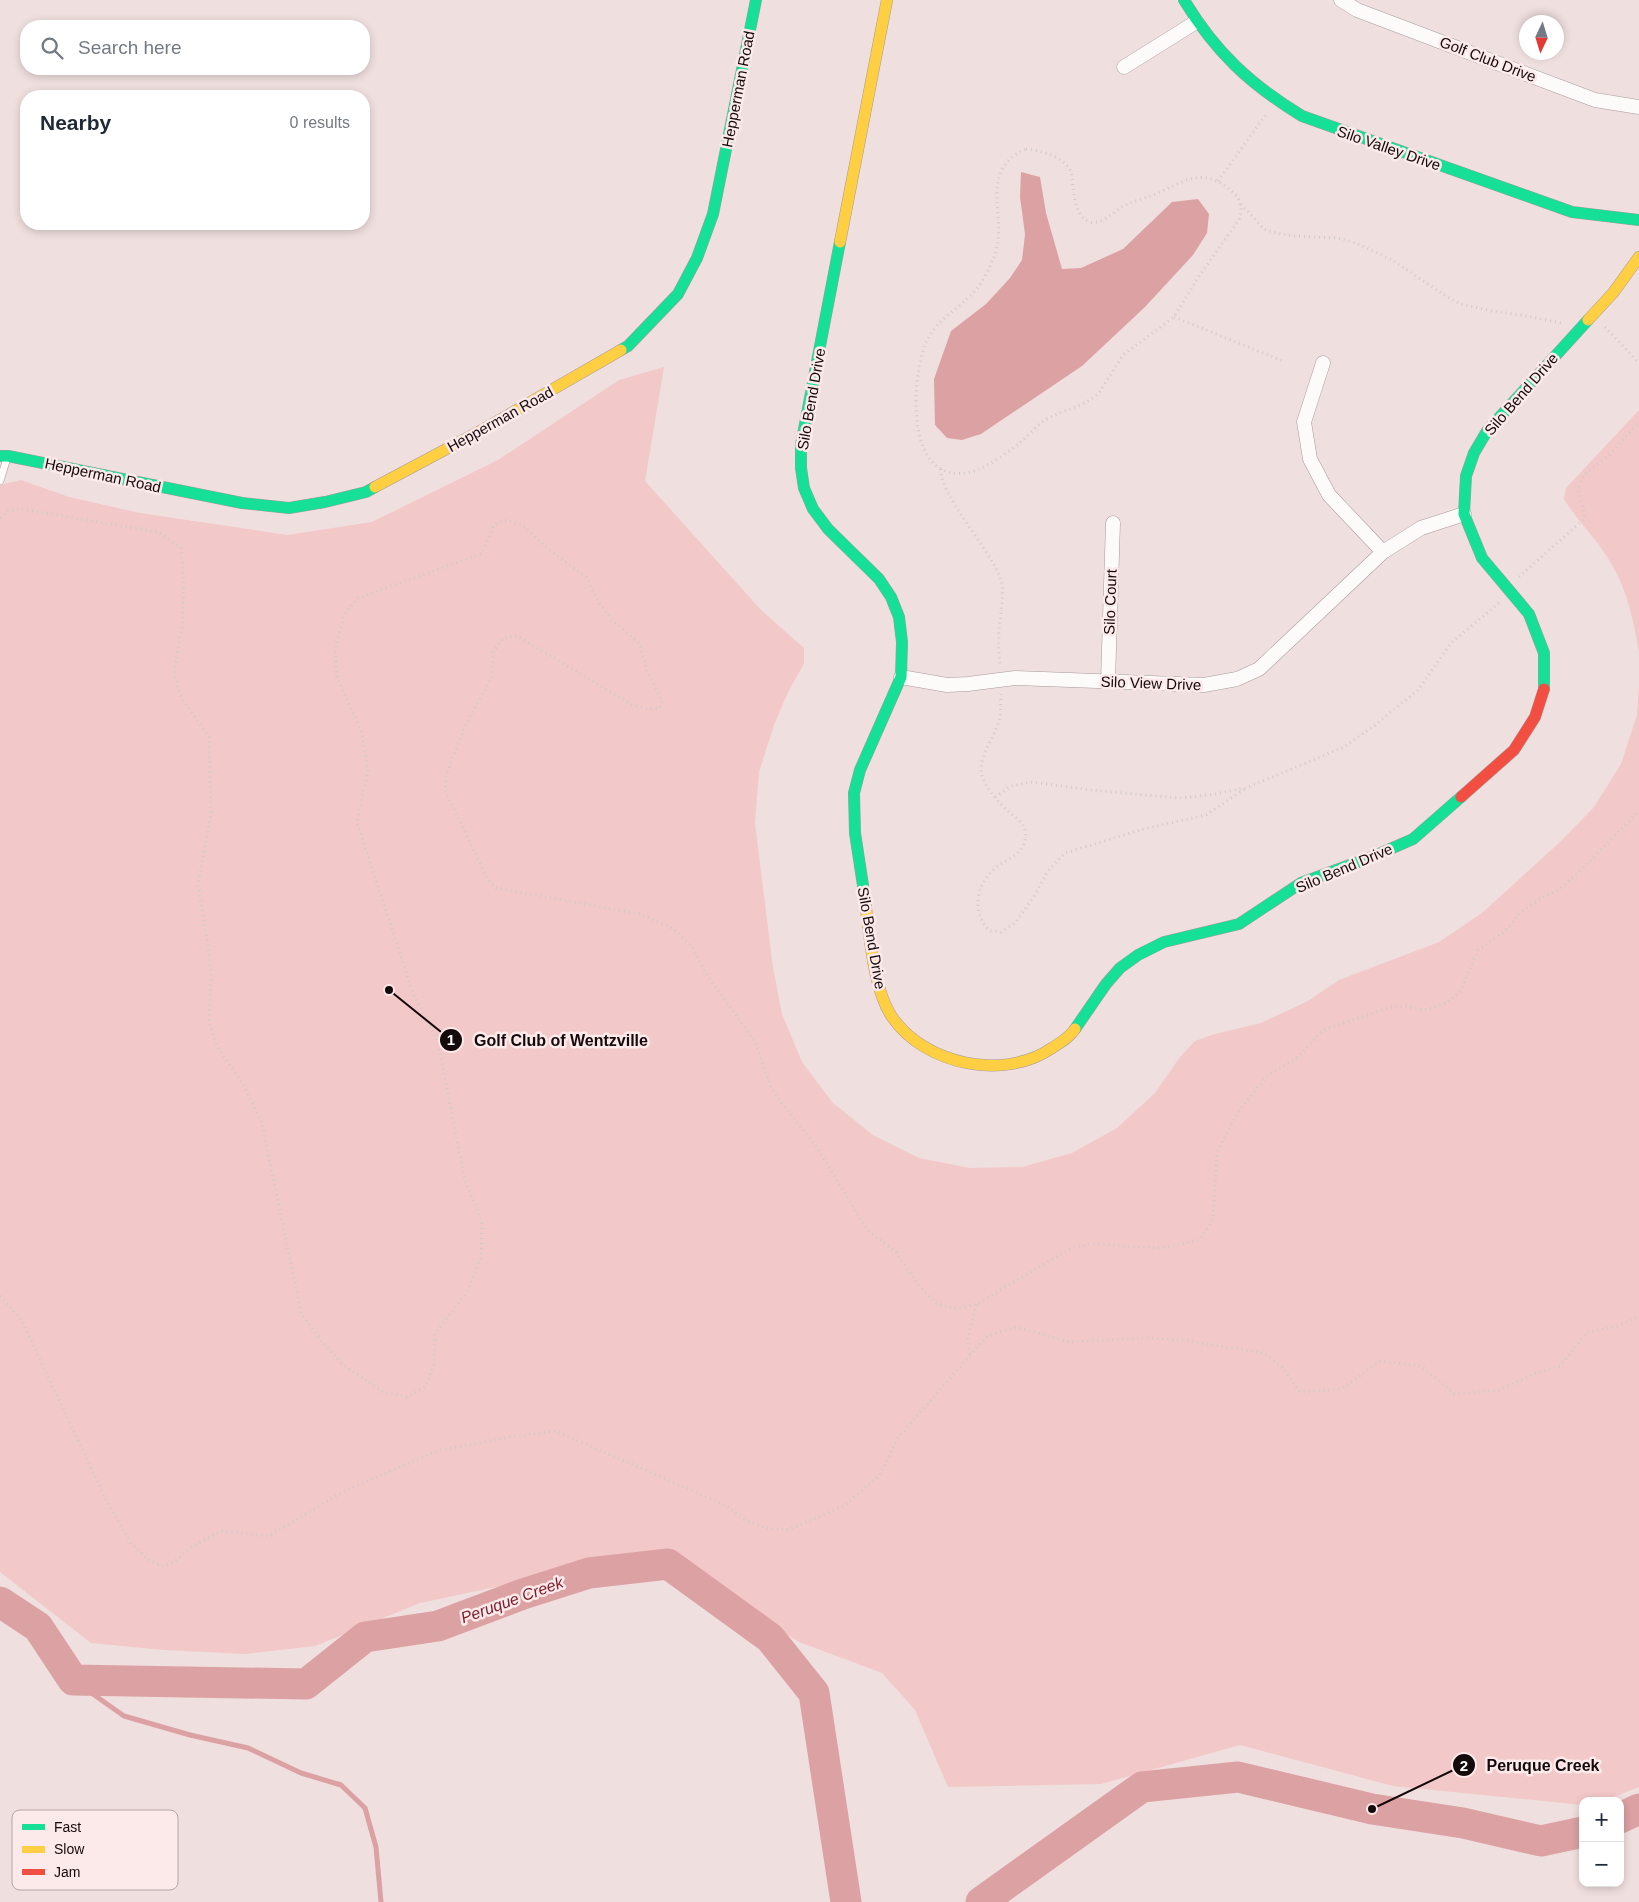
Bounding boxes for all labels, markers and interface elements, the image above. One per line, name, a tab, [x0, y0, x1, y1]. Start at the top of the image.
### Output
north arrow	[1519, 15, 1564, 60]
search box	[20, 20, 370, 75]
street label: Hepperman Road	[718, 29, 758, 149]
street label: Golf Club Drive	[1437, 33, 1539, 85]
icon: search	[38, 34, 66, 62]
text: Search here	[78, 37, 182, 58]
text: Nearby	[40, 111, 111, 134]
text: 0 results	[290, 114, 350, 131]
street label: Silo Valley Drive	[1335, 122, 1443, 174]
street label: Silo Bend Drive	[794, 347, 828, 451]
street label: Silo Bend Drive	[1481, 349, 1561, 439]
street label: Hepperman Road	[444, 383, 556, 455]
street label: Hepperman Road	[43, 454, 163, 496]
street label: Silo Court	[1100, 568, 1120, 635]
street label: Silo View Drive	[1100, 673, 1202, 693]
street label: Silo Bend Drive	[1293, 840, 1395, 896]
street label: Silo Bend Drive	[855, 886, 889, 990]
callout: Golf Club of Wentzville	[439, 1024, 658, 1055]
text: 1	[447, 1031, 455, 1048]
text: Golf Club of Wentzville	[474, 1032, 648, 1049]
water label: Peruque Creek	[459, 1573, 566, 1626]
callout: Peruque Creek	[1452, 1750, 1610, 1781]
text: 2	[1460, 1757, 1468, 1774]
text: Peruque Creek	[1487, 1757, 1600, 1774]
map controls	[1579, 1797, 1624, 1887]
button: +	[1579, 1797, 1624, 1842]
legend	[12, 1810, 178, 1890]
text: Fast	[54, 1819, 81, 1835]
text: Slow	[54, 1841, 85, 1857]
button: −	[1579, 1842, 1624, 1887]
text: Jam	[54, 1864, 80, 1880]

